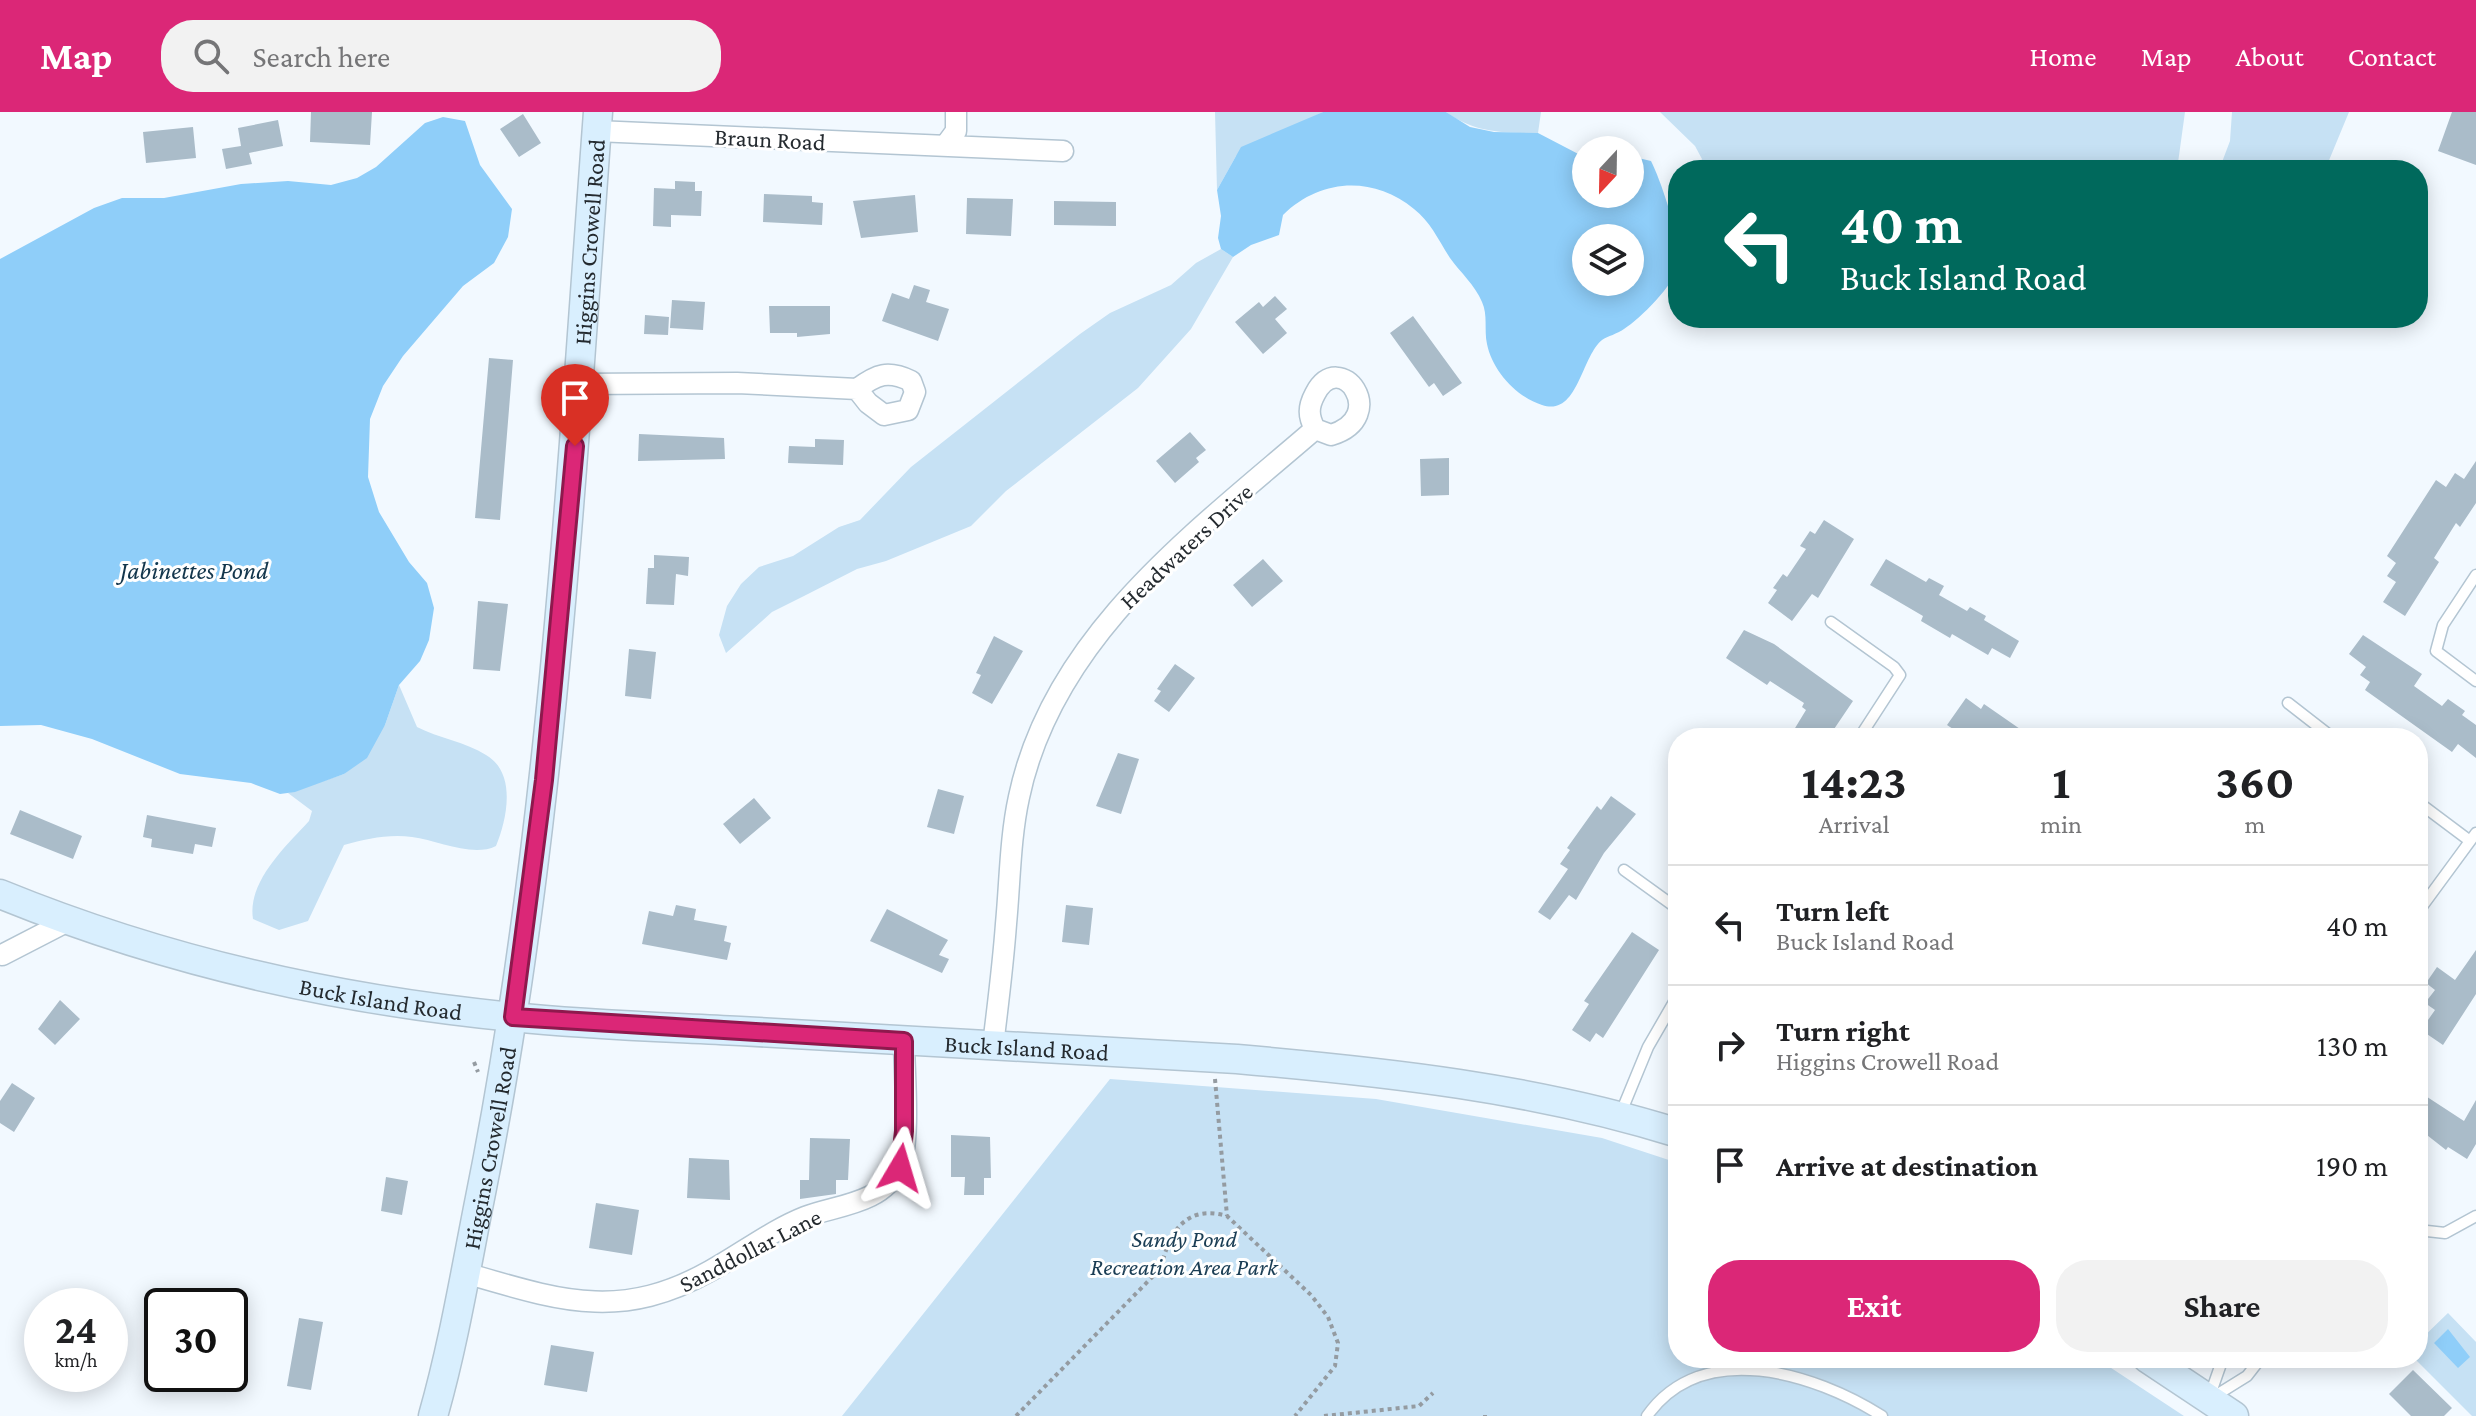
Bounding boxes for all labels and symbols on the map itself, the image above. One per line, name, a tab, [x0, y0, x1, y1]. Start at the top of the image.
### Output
street label: Braun Road	[714, 123, 827, 155]
north arrow	[1572, 136, 1644, 208]
street label: Higgins Crowell Road	[568, 138, 609, 346]
pin	[541, 364, 609, 446]
street label: Headwaters Drive	[1114, 478, 1258, 614]
water label: Jabinettes Pond	[116, 556, 269, 585]
street label: Buck Island Road	[297, 972, 464, 1025]
street label: Buck Island Road	[944, 1029, 1110, 1065]
street label: Higgins Crowell Road	[457, 1044, 521, 1252]
position arrow	[858, 1126, 942, 1210]
street label: Sanddollar Lane	[675, 1203, 825, 1297]
park label: Sandy Pond Recreation Area Park	[1090, 1225, 1279, 1280]
speed limit sign: 30	[144, 1288, 248, 1392]

